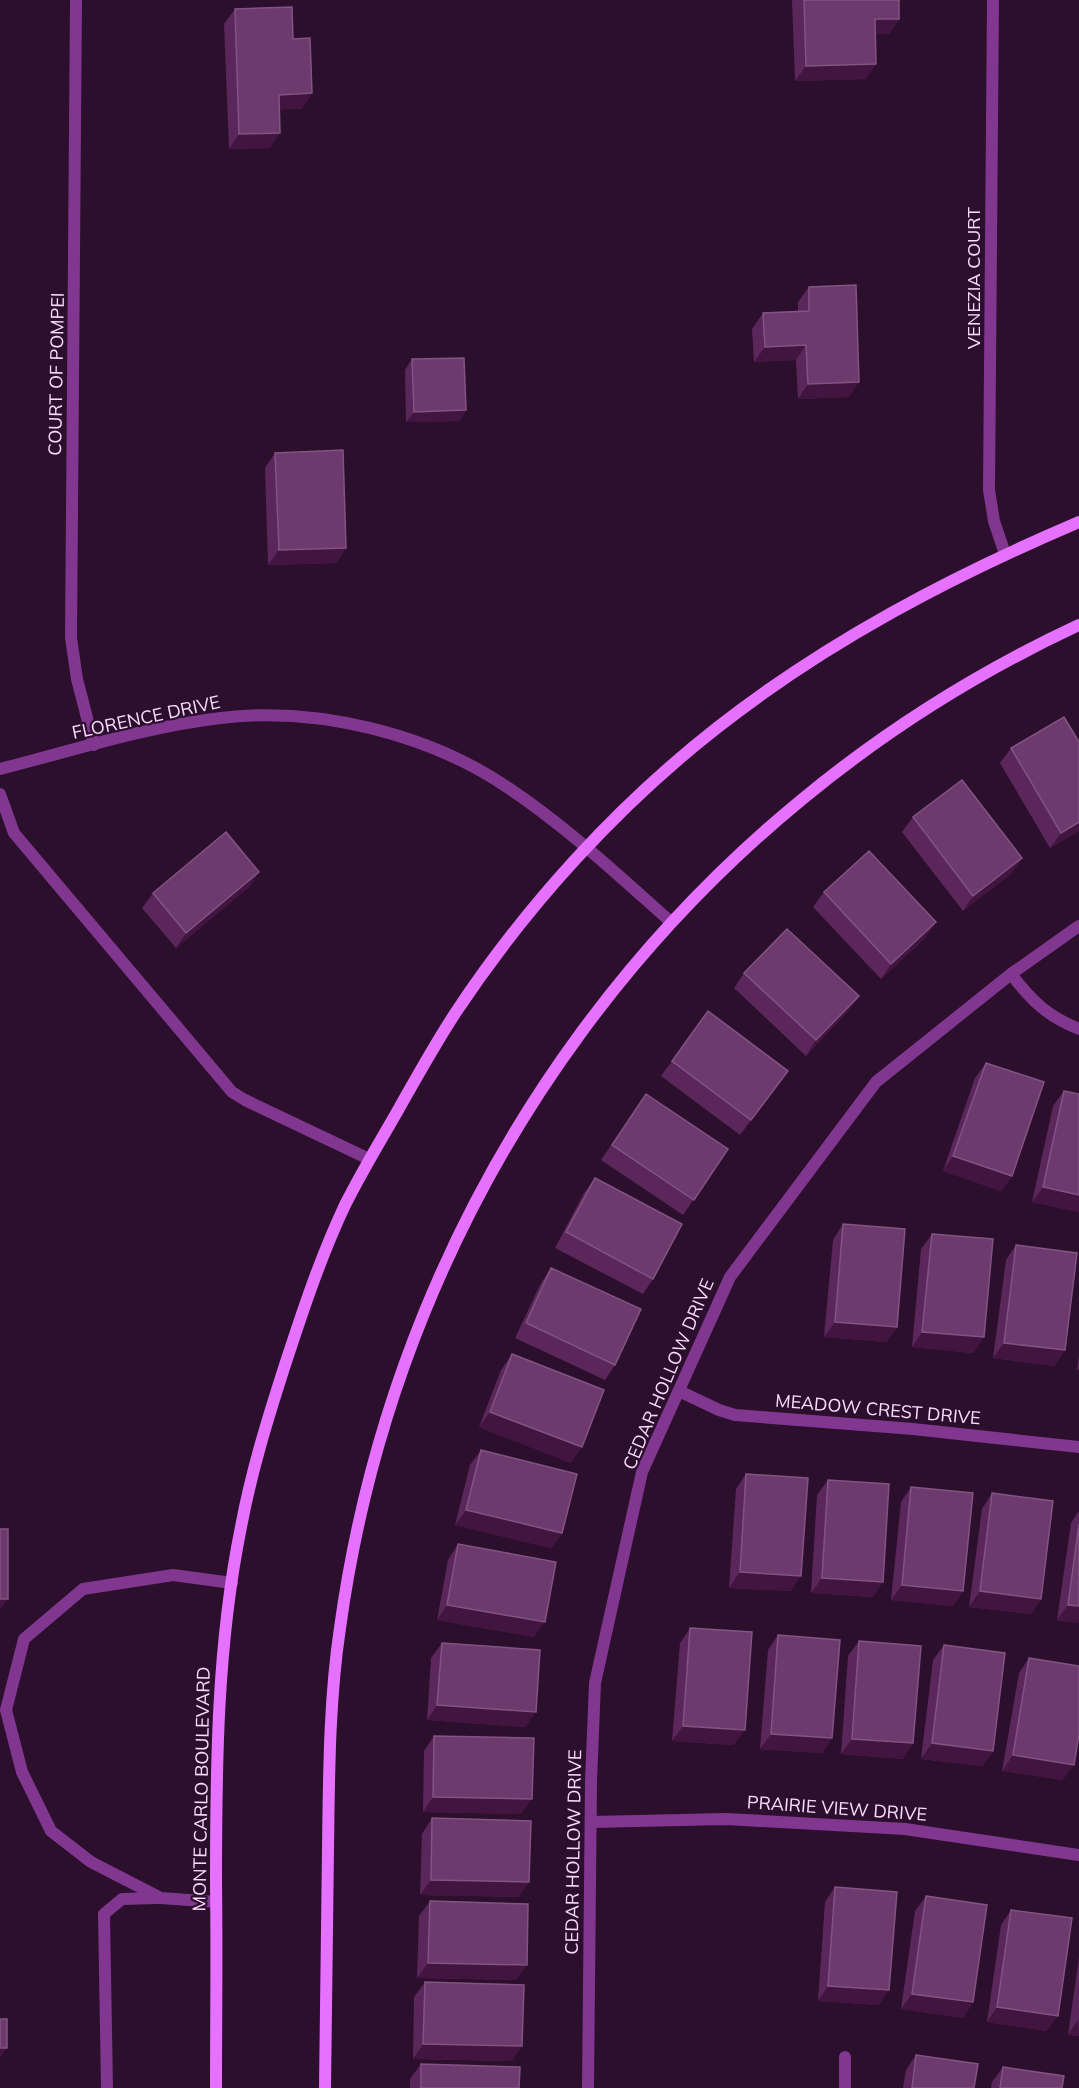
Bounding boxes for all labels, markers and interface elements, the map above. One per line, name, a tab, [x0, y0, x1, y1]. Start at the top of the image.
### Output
street label: VENEZIA COURT	[962, 207, 985, 349]
street label: COURT OF POMPEI	[43, 292, 69, 456]
street label: FLORENCE DRIVE	[70, 690, 222, 744]
street label: CEDAR HOLLOW DRIVE	[617, 1275, 719, 1473]
street label: MEADOW CREST DRIVE	[774, 1389, 982, 1429]
street label: MONTE CARLO BOULEVARD	[187, 1666, 215, 1912]
street label: CEDAR HOLLOW DRIVE	[560, 1749, 586, 1955]
street label: PRAIRIE VIEW DRIVE	[746, 1790, 928, 1826]

